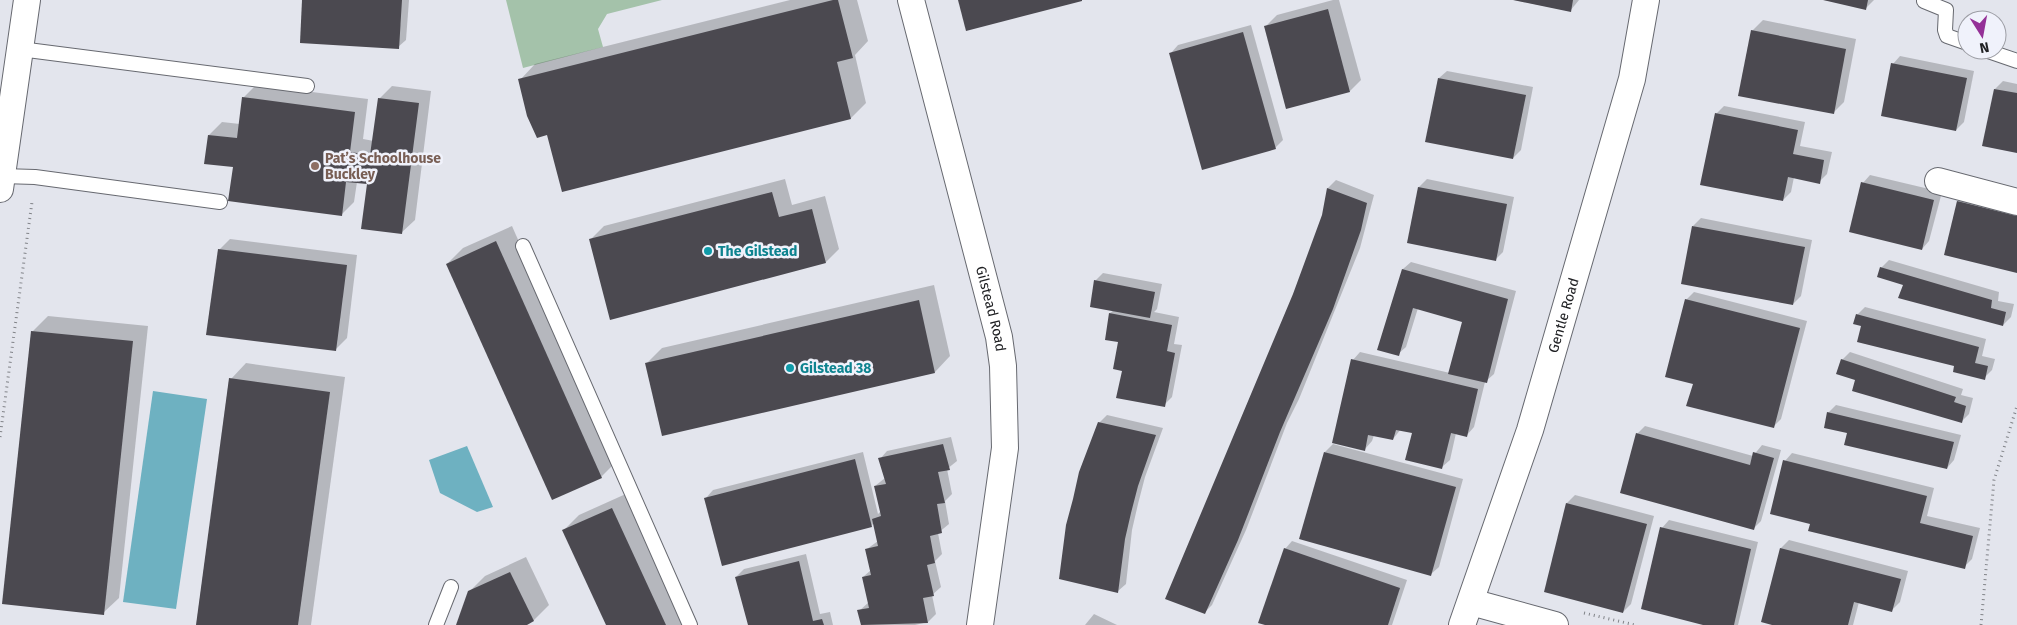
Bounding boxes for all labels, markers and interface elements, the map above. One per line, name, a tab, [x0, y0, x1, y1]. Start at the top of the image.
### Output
north arrow	[1957, 10, 2007, 60]
text: N	[1978, 38, 1991, 57]
place label: Pat’s Schoolhouse Buckley	[325, 150, 441, 183]
marker: Pat’s Schoolhouse Buckley	[309, 160, 321, 172]
place label: The Gilstead	[718, 243, 797, 260]
marker: The Gilstead	[702, 245, 714, 257]
street label: Gilstead Road	[972, 264, 1009, 353]
street label: Gentle Road	[1545, 276, 1583, 355]
place label: Gilstead 38	[800, 360, 871, 377]
marker: Gilstead 38	[784, 362, 796, 374]

